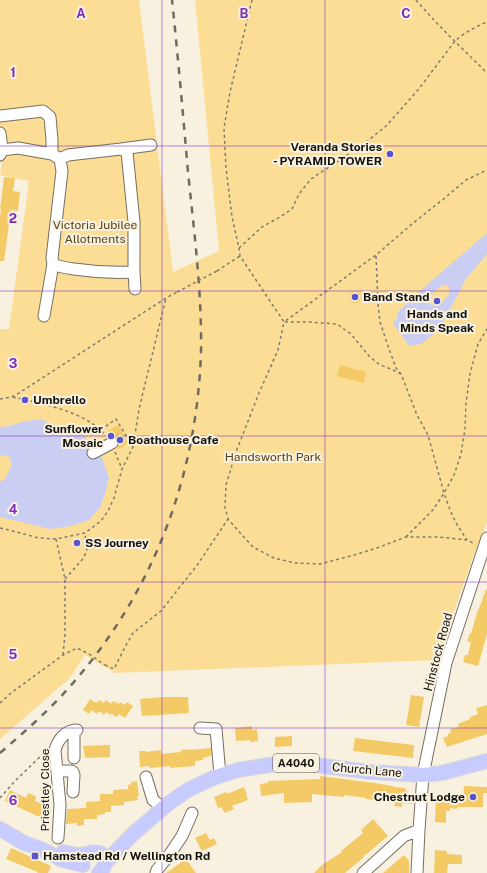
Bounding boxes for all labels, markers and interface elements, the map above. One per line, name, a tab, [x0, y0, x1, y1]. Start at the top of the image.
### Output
text: A	[76, 6, 86, 21]
text: B	[240, 6, 249, 21]
text: C	[401, 6, 411, 21]
text: 1	[10, 65, 16, 80]
place label: Veranda Stories - PYRAMID TOWER	[273, 140, 382, 168]
marker: Veranda Stories - PYRAMID TOWER	[385, 149, 395, 159]
text: 2	[9, 211, 17, 226]
park label: Victoria Jubilee Allotments	[53, 218, 138, 246]
place label: Band Stand	[363, 290, 429, 304]
marker: Band Stand	[350, 292, 360, 302]
marker: Hands and Minds Speak	[432, 296, 442, 306]
place label: Hands and Minds Speak	[400, 307, 474, 335]
text: 3	[9, 356, 18, 371]
place label: Umbrello	[33, 393, 86, 407]
marker: Umbrello	[20, 395, 30, 405]
place label: Sunflower Mosaic	[44, 422, 103, 450]
marker: Sunflower Mosaic	[106, 431, 116, 441]
place label: Boathouse Cafe	[128, 433, 219, 447]
marker: Boathouse Cafe	[115, 435, 125, 445]
park label: Handsworth Park	[225, 450, 322, 464]
text: 4	[9, 502, 18, 517]
place label: SS Journey	[85, 536, 149, 550]
marker: SS Journey	[72, 538, 82, 548]
street label: Hinstock Road	[421, 611, 455, 693]
text: 5	[9, 647, 18, 662]
street label: Priestley Close	[38, 748, 52, 832]
road number: A4040	[273, 754, 319, 772]
street label: Church Lane	[331, 760, 403, 780]
place label: Chestnut Lodge	[374, 790, 465, 804]
marker: Chestnut Lodge	[468, 792, 478, 802]
text: 6	[9, 793, 18, 808]
place label: Hamstead Rd / Wellington Rd	[43, 849, 210, 863]
marker: Hamstead Rd / Wellington Rd	[30, 851, 40, 861]

